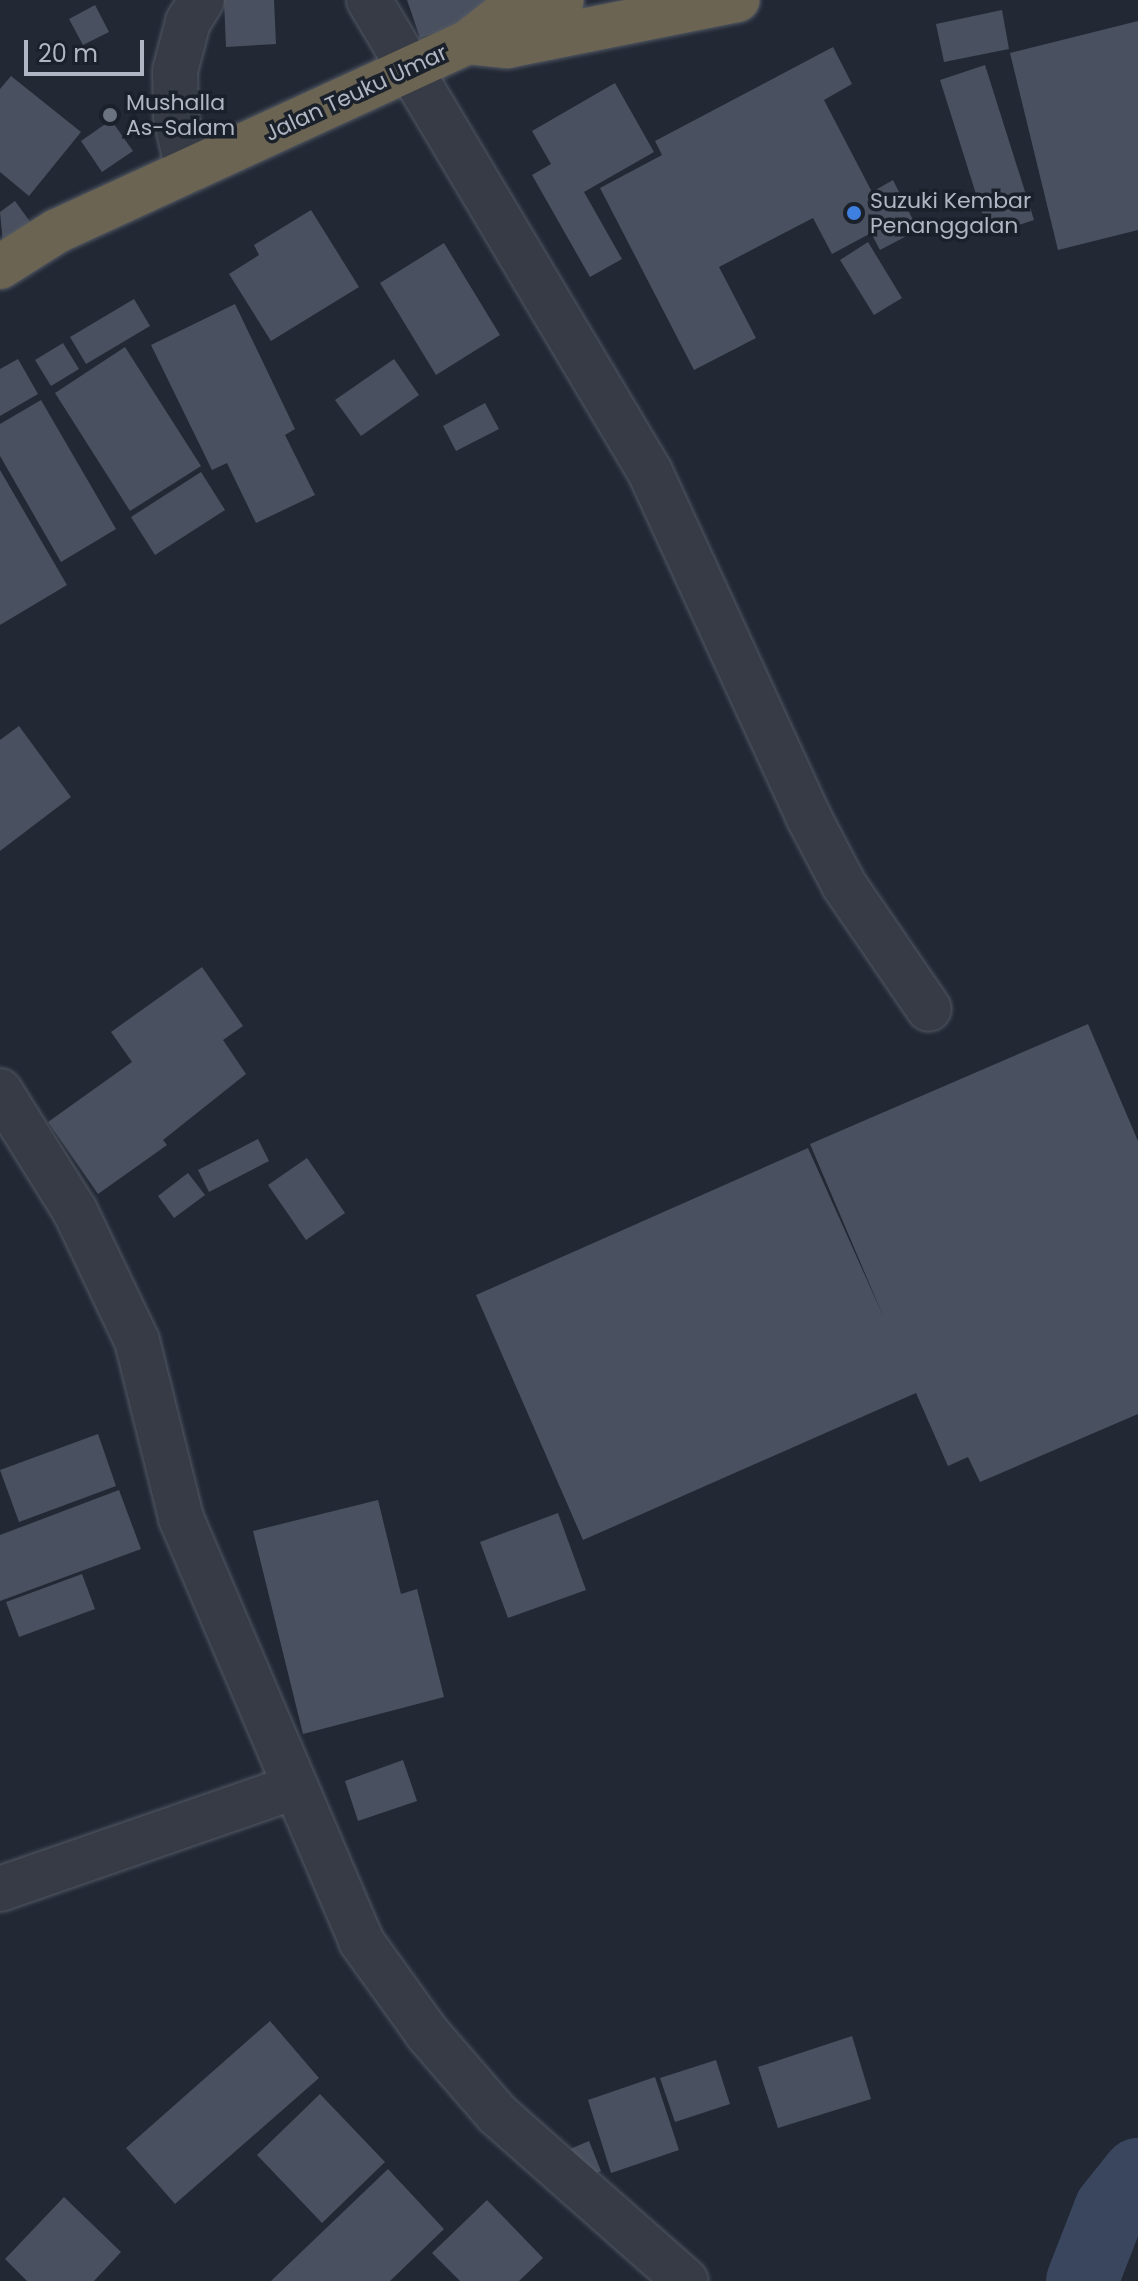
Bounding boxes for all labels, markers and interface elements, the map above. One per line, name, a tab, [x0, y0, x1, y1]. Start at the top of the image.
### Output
scale bar	[28, 24, 148, 74]
text: 20 m	[38, 37, 98, 70]
street label: Jalan Teuku Umar	[261, 39, 451, 147]
place label: Mushalla As-Salam	[126, 89, 235, 140]
marker: Mushalla As-Salam	[101, 106, 119, 124]
place label: Suzuki Kembar Penanggalan	[870, 187, 1031, 238]
marker: Suzuki Kembar Penanggalan	[845, 204, 863, 222]

